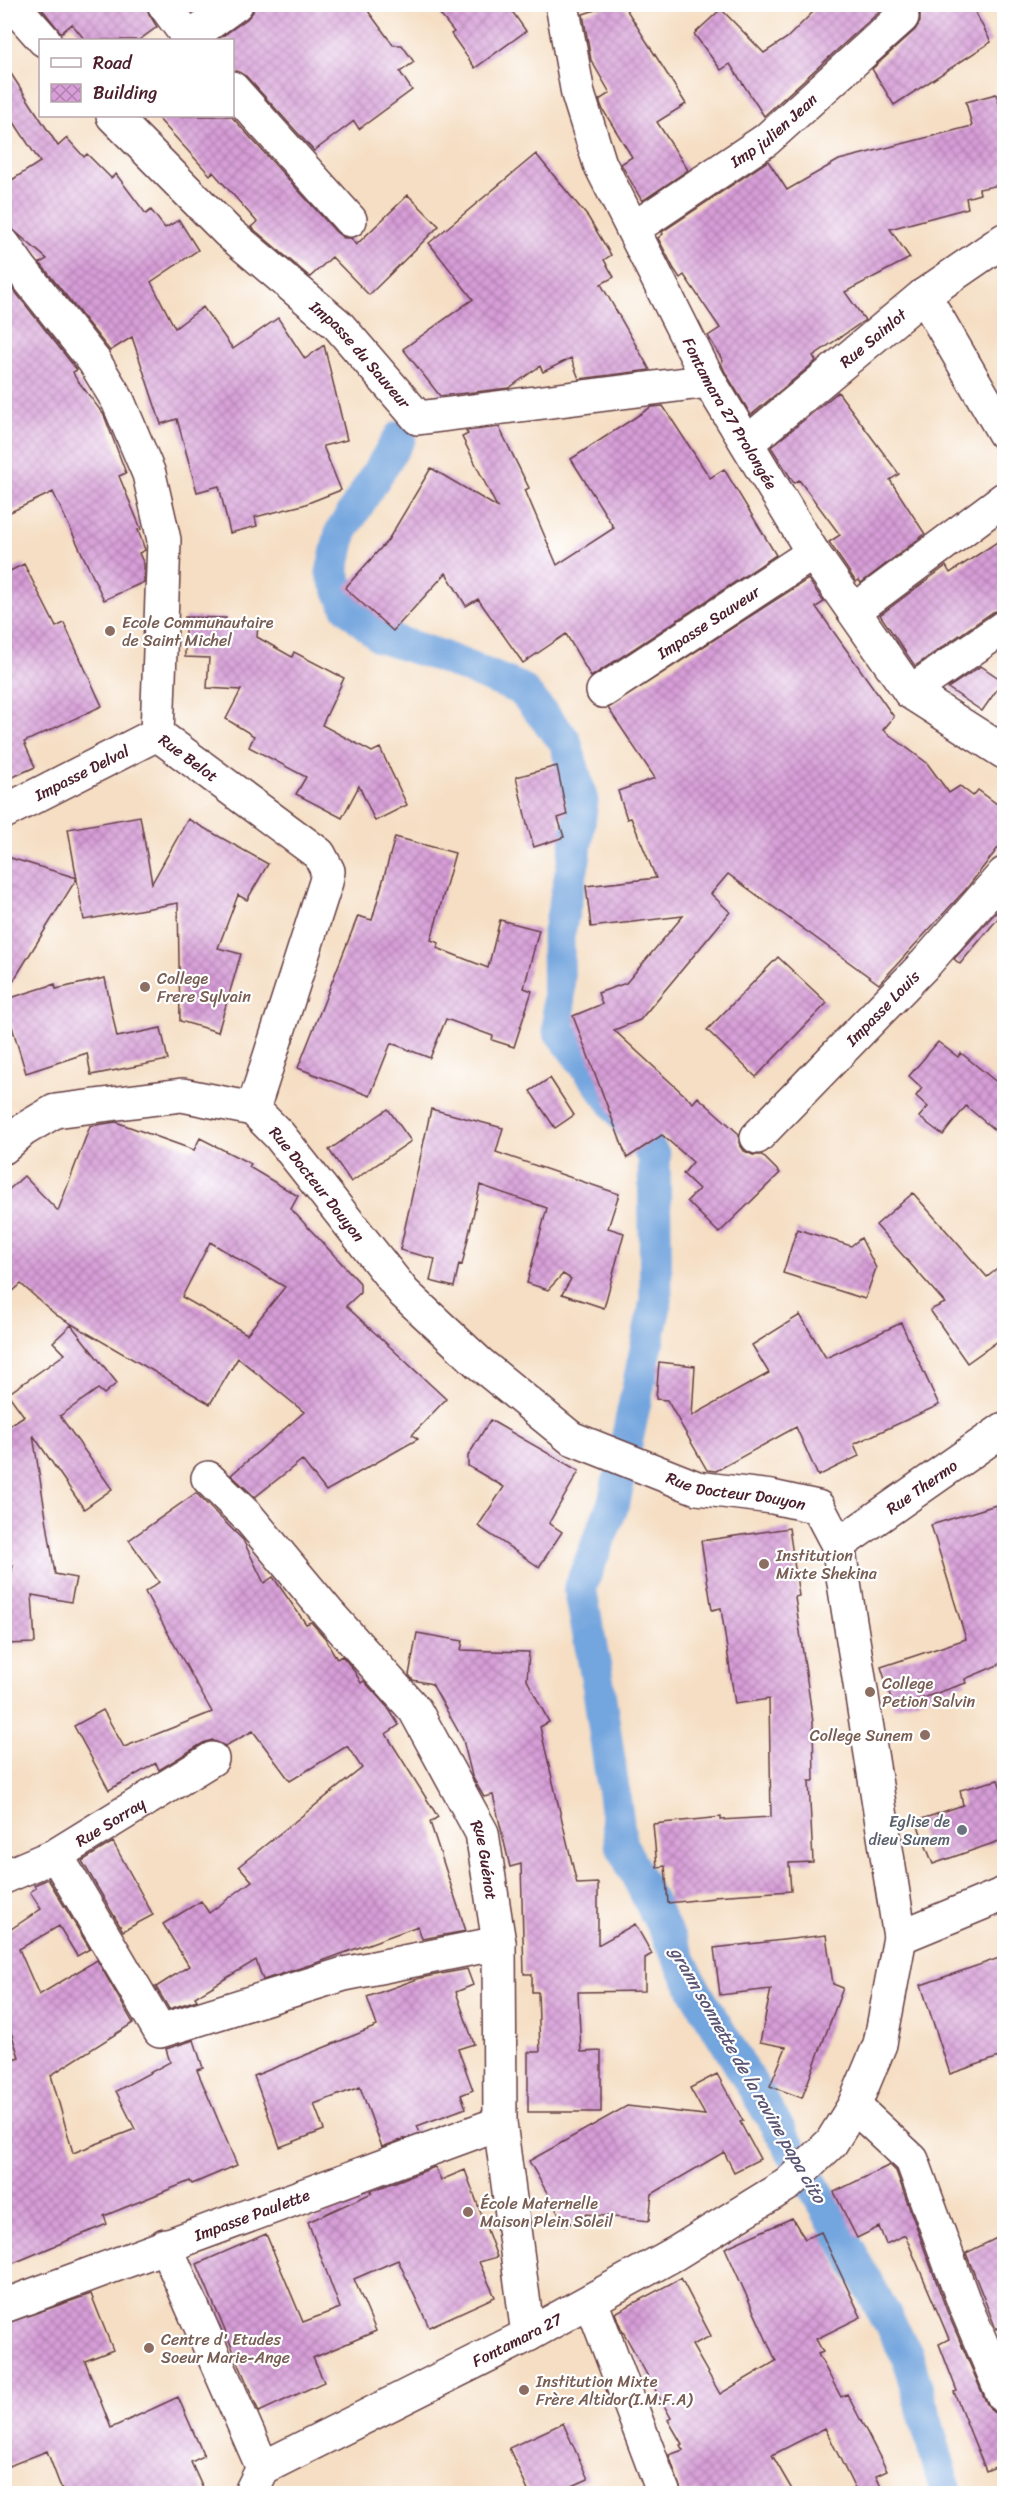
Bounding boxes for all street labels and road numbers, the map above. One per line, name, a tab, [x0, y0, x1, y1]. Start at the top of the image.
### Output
street label: Imp julien Jean	[723, 85, 824, 176]
street label: Impasse du Sauveur	[303, 292, 419, 416]
street label: Rue Sainlot	[832, 300, 914, 375]
street label: Fontamara 27 Prolongée	[675, 332, 786, 495]
street label: Impasse Sauveur	[650, 576, 767, 667]
street label: Rue Belot	[153, 725, 225, 789]
street label: Impasse Delval	[28, 736, 135, 809]
street label: Impasse Louis	[837, 962, 927, 1054]
street label: Rue Docteur Douyon	[263, 1119, 373, 1249]
street label: Rue Thermo	[880, 1451, 964, 1522]
street label: Rue Docteur Douyon	[662, 1463, 809, 1519]
street label: Rue Sorray	[69, 1788, 152, 1855]
street label: Rue Guénot	[463, 1814, 507, 1902]
street label: Impasse Paulette	[189, 2180, 314, 2250]
street label: Fontamara 27	[467, 2304, 568, 2375]

